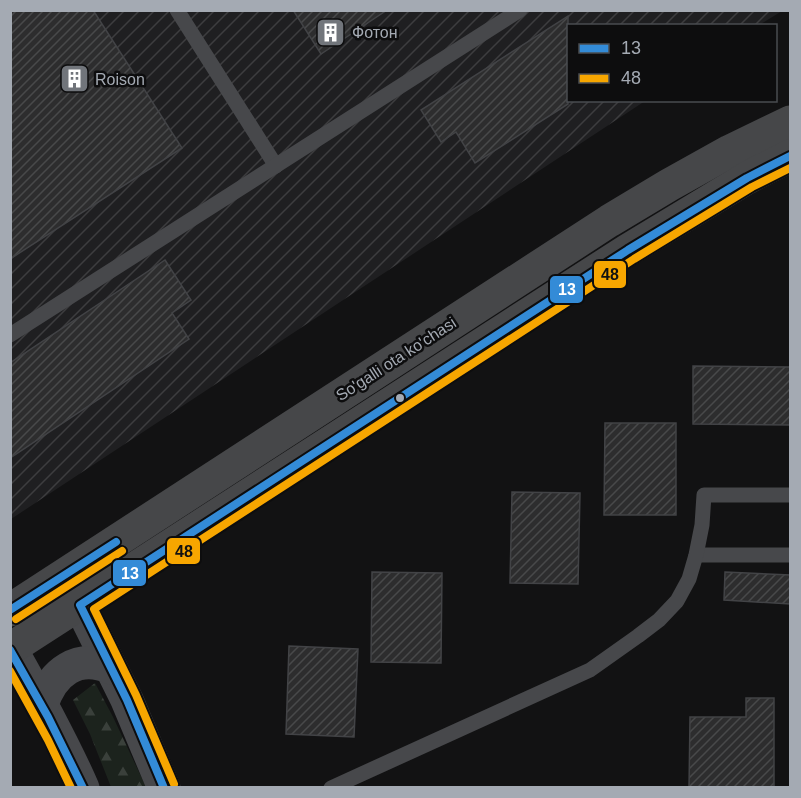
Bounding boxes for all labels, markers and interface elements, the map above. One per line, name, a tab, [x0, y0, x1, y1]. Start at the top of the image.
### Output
building icon: Фотон	[315, 16, 347, 48]
place label: Фотон	[352, 24, 398, 41]
legend	[567, 24, 777, 102]
text: 13	[621, 38, 641, 58]
building icon: Roison	[58, 63, 90, 95]
text: 48	[621, 68, 641, 88]
place label: Roison	[95, 71, 145, 88]
line badge: 48	[593, 260, 627, 289]
text: 48	[601, 266, 619, 283]
line badge: 13	[549, 275, 584, 304]
text: 13	[558, 281, 576, 298]
street label: So'galli ota ko'chasi	[333, 314, 459, 404]
unlabelled marker	[394, 392, 406, 404]
line badge: 48	[166, 537, 201, 565]
text: 48	[175, 543, 193, 560]
line badge: 13	[112, 559, 147, 587]
text: 13	[121, 565, 139, 582]

